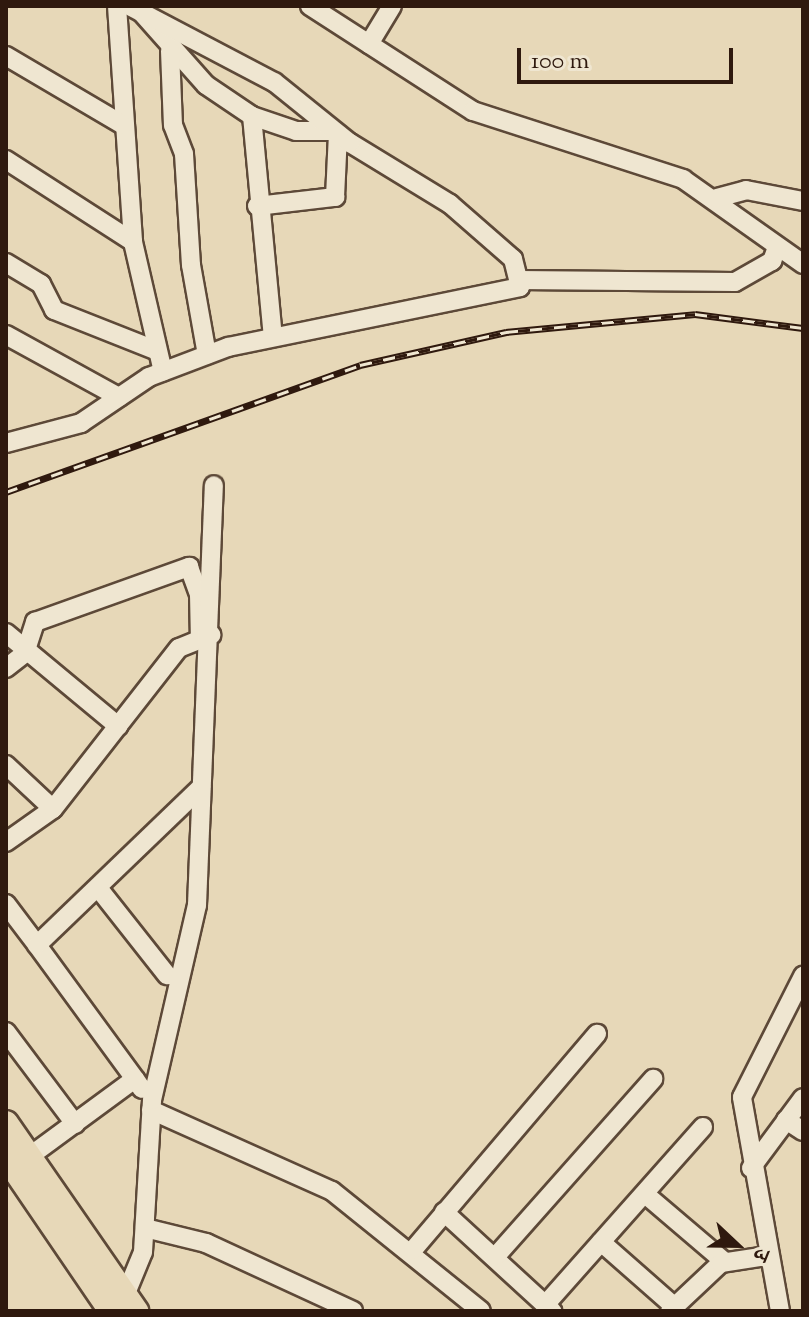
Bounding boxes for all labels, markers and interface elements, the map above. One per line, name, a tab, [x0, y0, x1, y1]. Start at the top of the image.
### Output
scale bar	[521, 32, 737, 82]
text: 100 m	[531, 45, 589, 79]
north arrow	[697, 1205, 777, 1285]
text: उ	[742, 1243, 776, 1265]

